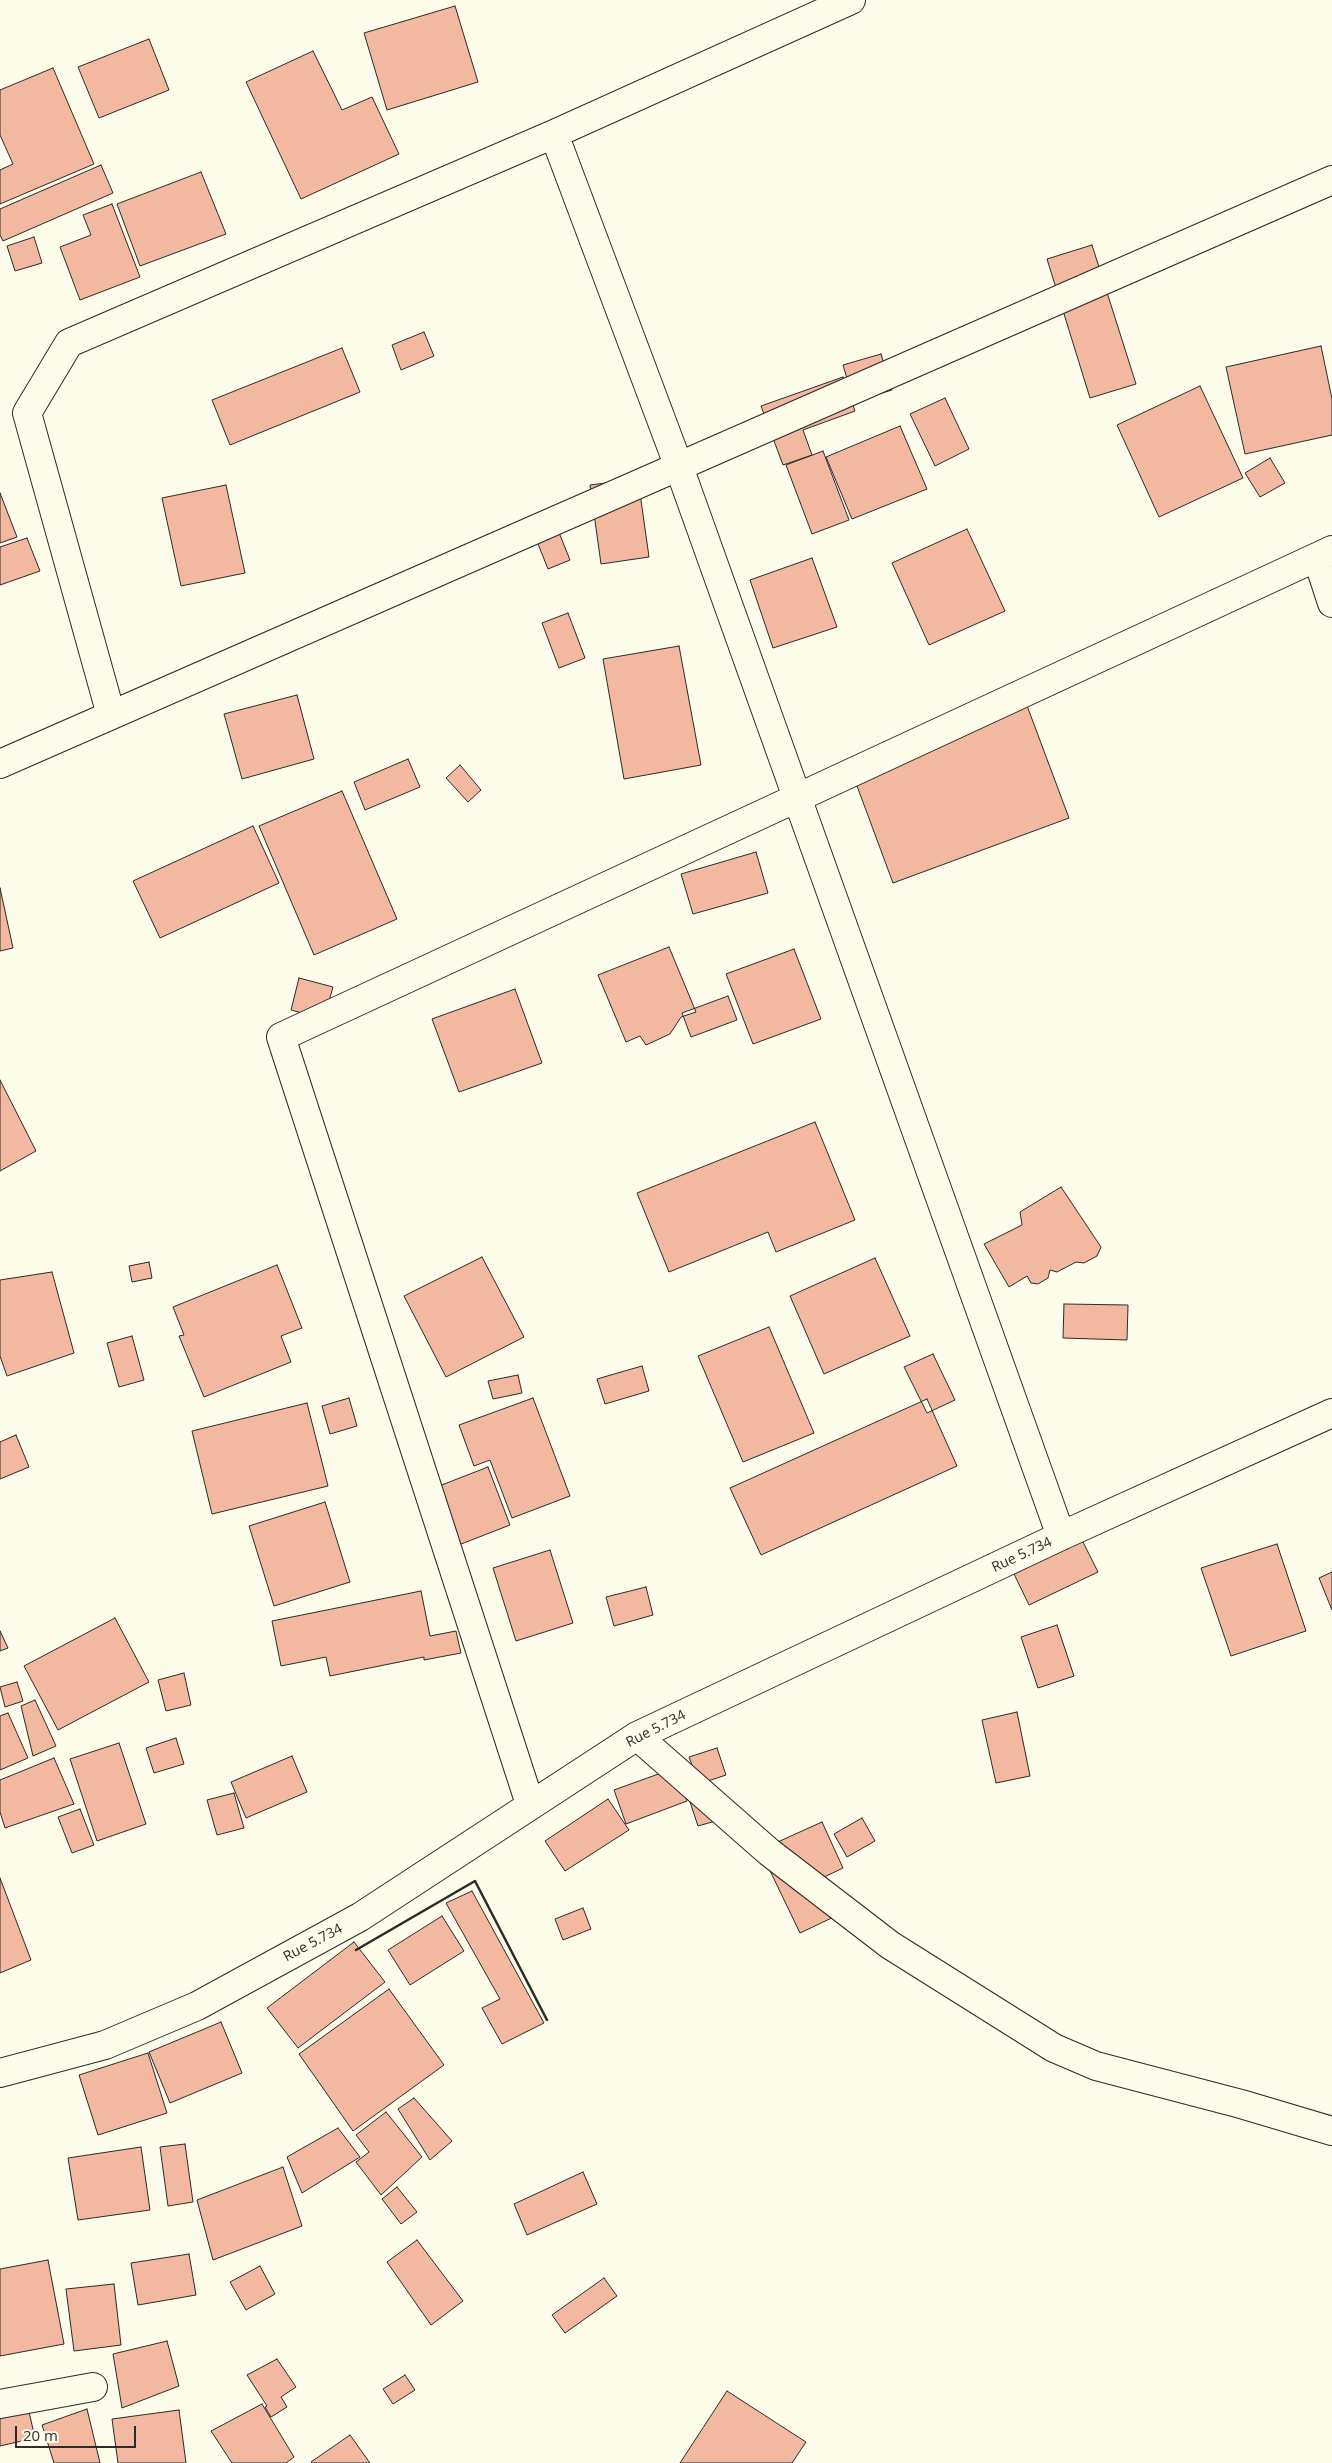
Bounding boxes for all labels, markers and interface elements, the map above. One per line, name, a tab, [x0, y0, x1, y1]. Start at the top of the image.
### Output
street label: Rue 5.734	[989, 1534, 1055, 1576]
street label: Rue 5.734	[623, 1707, 689, 1751]
street label: Rue 5.734	[281, 1920, 345, 1966]
scale bar	[18, 2416, 139, 2448]
text: 20 m	[23, 2425, 58, 2445]

